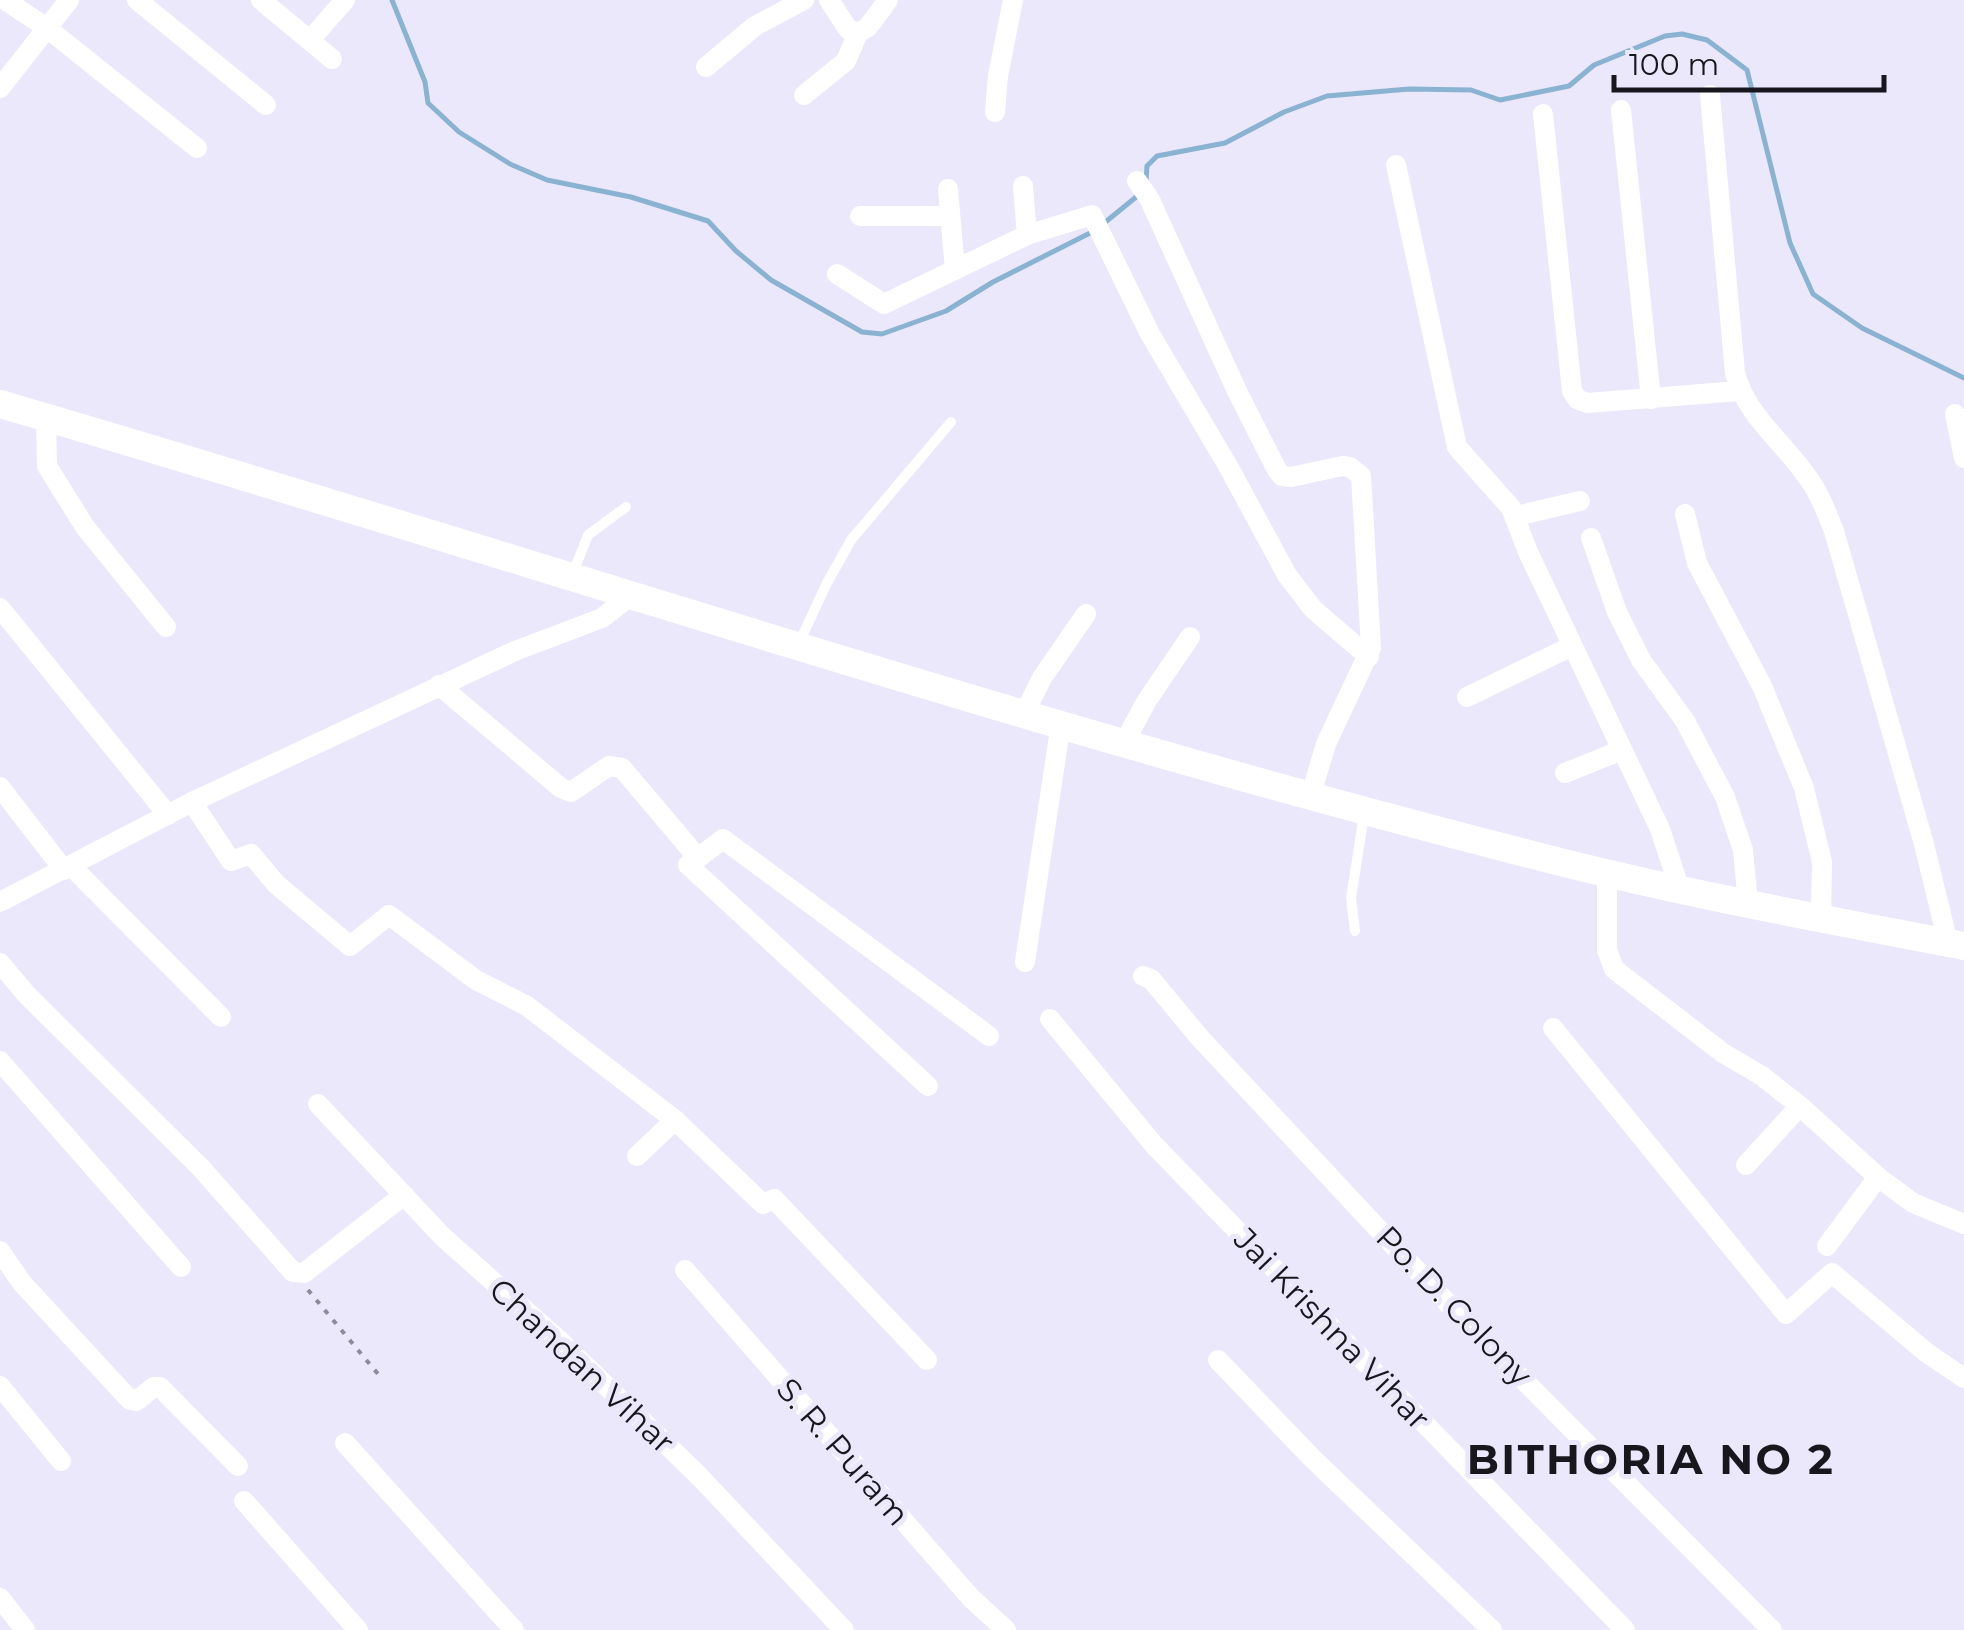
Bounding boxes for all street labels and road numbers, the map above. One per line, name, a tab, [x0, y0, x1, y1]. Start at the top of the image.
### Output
street label: Po. D. Colony	[1368, 1218, 1541, 1394]
street label: Jai Krishna Vihar	[1225, 1219, 1439, 1438]
street label: Chandan Vihar	[482, 1270, 683, 1461]
street label: S. R. Puram	[769, 1370, 918, 1533]

